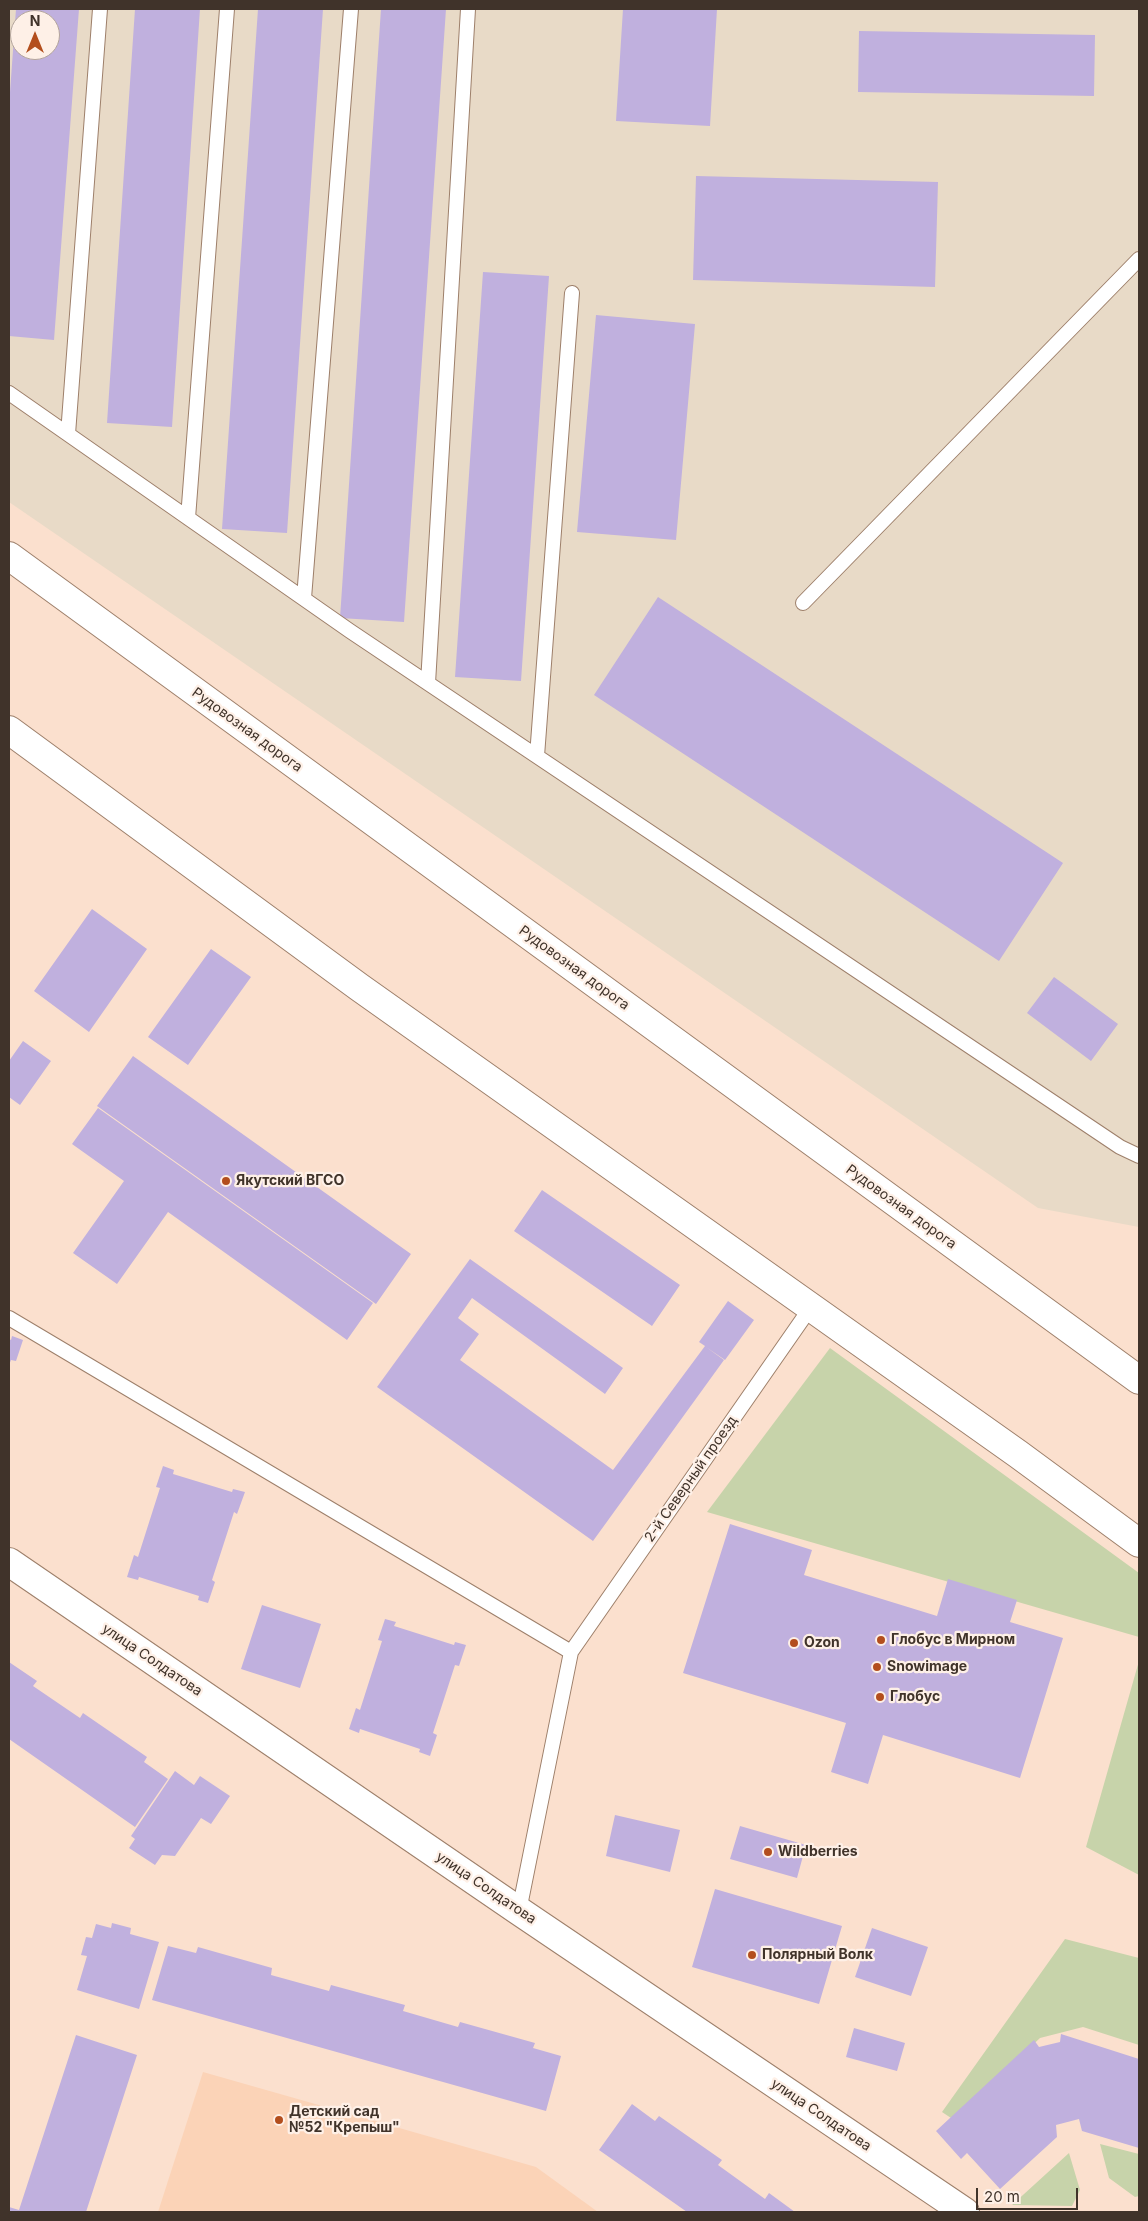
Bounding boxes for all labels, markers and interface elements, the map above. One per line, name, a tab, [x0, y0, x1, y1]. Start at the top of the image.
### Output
north arrow	[10, 10, 60, 60]
text: N	[30, 12, 40, 29]
street label: Рудовозная дорога	[188, 684, 306, 776]
street label: Рудовозная дорога	[515, 922, 633, 1014]
street label: Рудовозная дорога	[842, 1161, 960, 1253]
place label: Якутский ВГСО	[236, 1173, 344, 1189]
marker: Якутский ВГСО	[220, 1175, 232, 1187]
street label: 2-й Северный проезд	[641, 1413, 741, 1545]
street label: улица Солдатова	[99, 1620, 205, 1700]
place label: Глобус в Мирном	[891, 1632, 1015, 1648]
marker: Глобус в Мирном	[875, 1634, 887, 1646]
place label: Ozon	[804, 1635, 840, 1651]
marker: Ozon	[788, 1637, 800, 1649]
place label: Snowimage	[887, 1659, 967, 1675]
marker: Snowimage	[871, 1661, 883, 1673]
place label: Глобус	[890, 1689, 940, 1705]
marker: Глобус	[874, 1691, 886, 1703]
place label: Wildberries	[778, 1844, 858, 1860]
marker: Wildberries	[762, 1846, 774, 1858]
street label: улица Солдатова	[433, 1848, 539, 1928]
place label: Полярный Волк	[762, 1947, 873, 1963]
marker: Полярный Волк	[746, 1949, 758, 1961]
street label: улица Солдатова	[768, 2075, 874, 2155]
place label: Детский сад №52 "Крепыш"	[289, 2104, 400, 2136]
marker: Детский сад №52 "Крепыш"	[273, 2114, 285, 2126]
scale bar	[978, 2178, 1080, 2210]
text: 20 m	[984, 2187, 1020, 2206]

